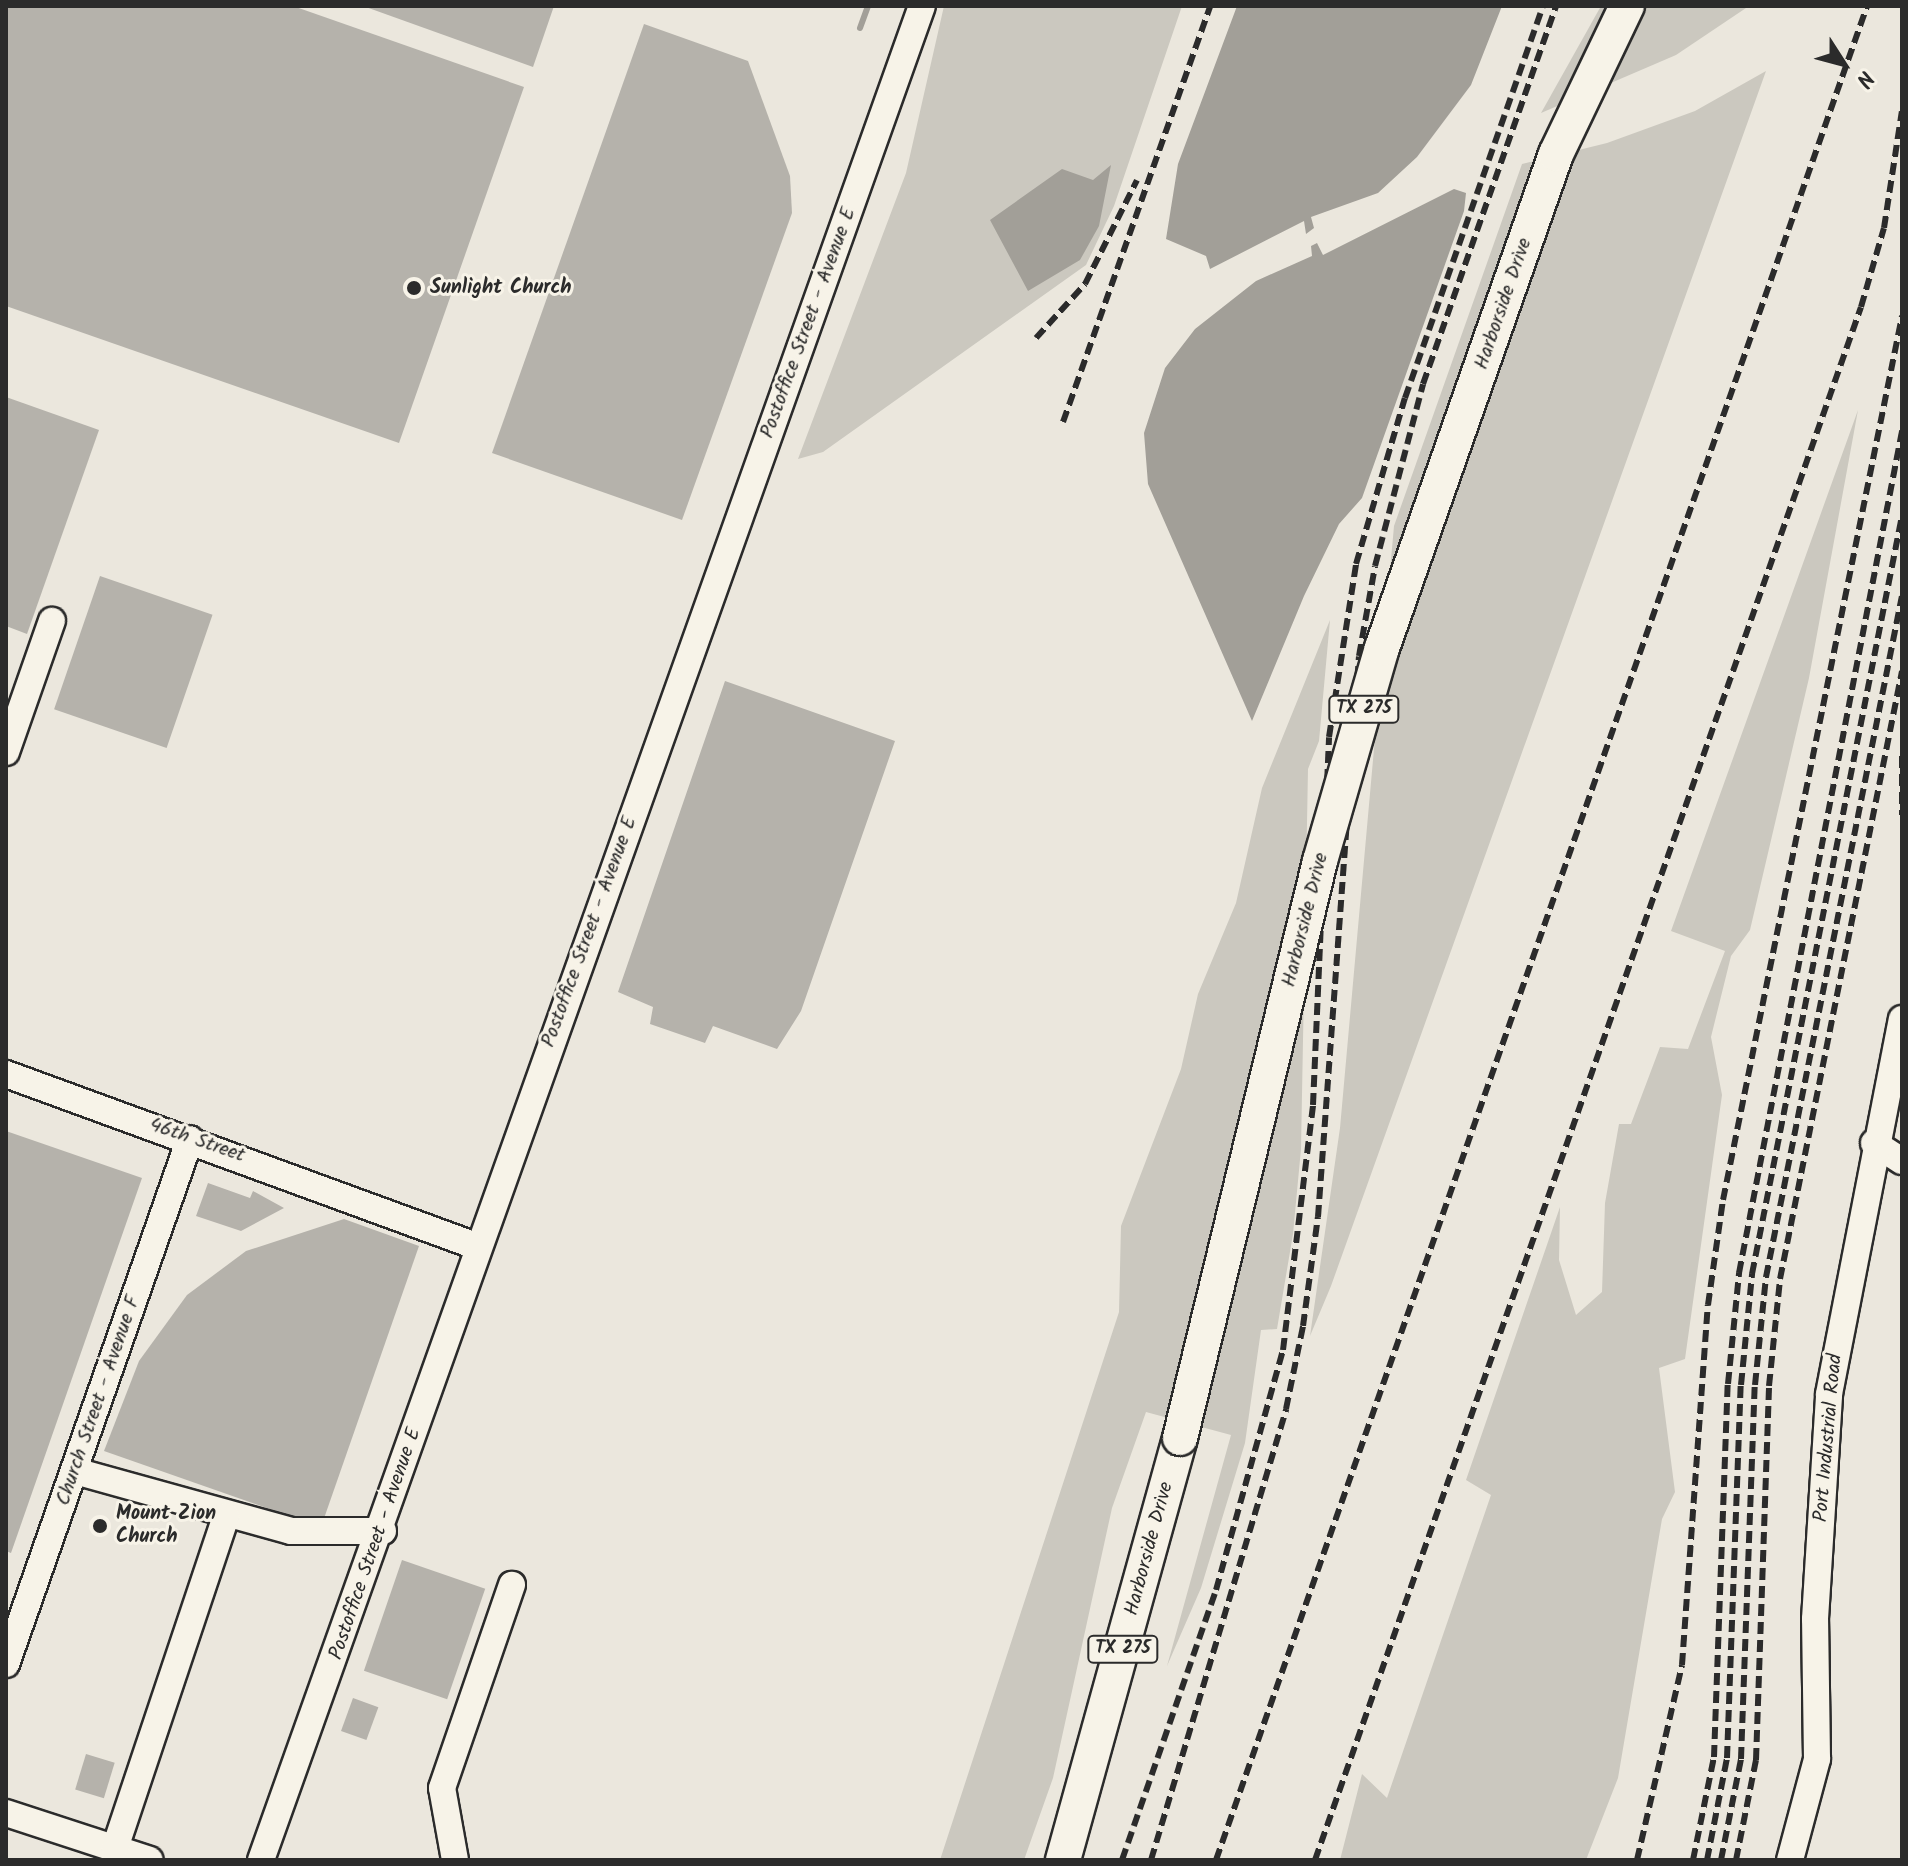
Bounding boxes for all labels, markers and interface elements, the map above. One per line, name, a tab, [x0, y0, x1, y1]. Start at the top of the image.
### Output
north arrow	[1804, 24, 1884, 104]
text: N	[1846, 62, 1882, 94]
street label: Postoffice Street - Avenue E	[756, 204, 862, 442]
street label: Harborside Drive	[1470, 235, 1538, 373]
place label: Sunlight Church	[430, 276, 572, 300]
marker: Sunlight Church	[405, 279, 423, 297]
road number: TX 275	[1328, 695, 1400, 723]
street label: Postoffice Street - Avenue E	[537, 813, 643, 1051]
street label: Harborside Drive	[1278, 850, 1334, 990]
street label: 46th Street	[146, 1113, 248, 1169]
street label: Church Street - Avenue F	[52, 1293, 146, 1509]
street label: Port Industrial Road	[1810, 1353, 1848, 1523]
street label: Postoffice Street - Avenue E	[325, 1425, 427, 1663]
street label: Harborside Drive	[1121, 1479, 1179, 1619]
place label: Mount Zion Church	[116, 1502, 216, 1549]
marker: Mount Zion Church	[91, 1517, 109, 1535]
road number: TX 275	[1087, 1635, 1159, 1663]

